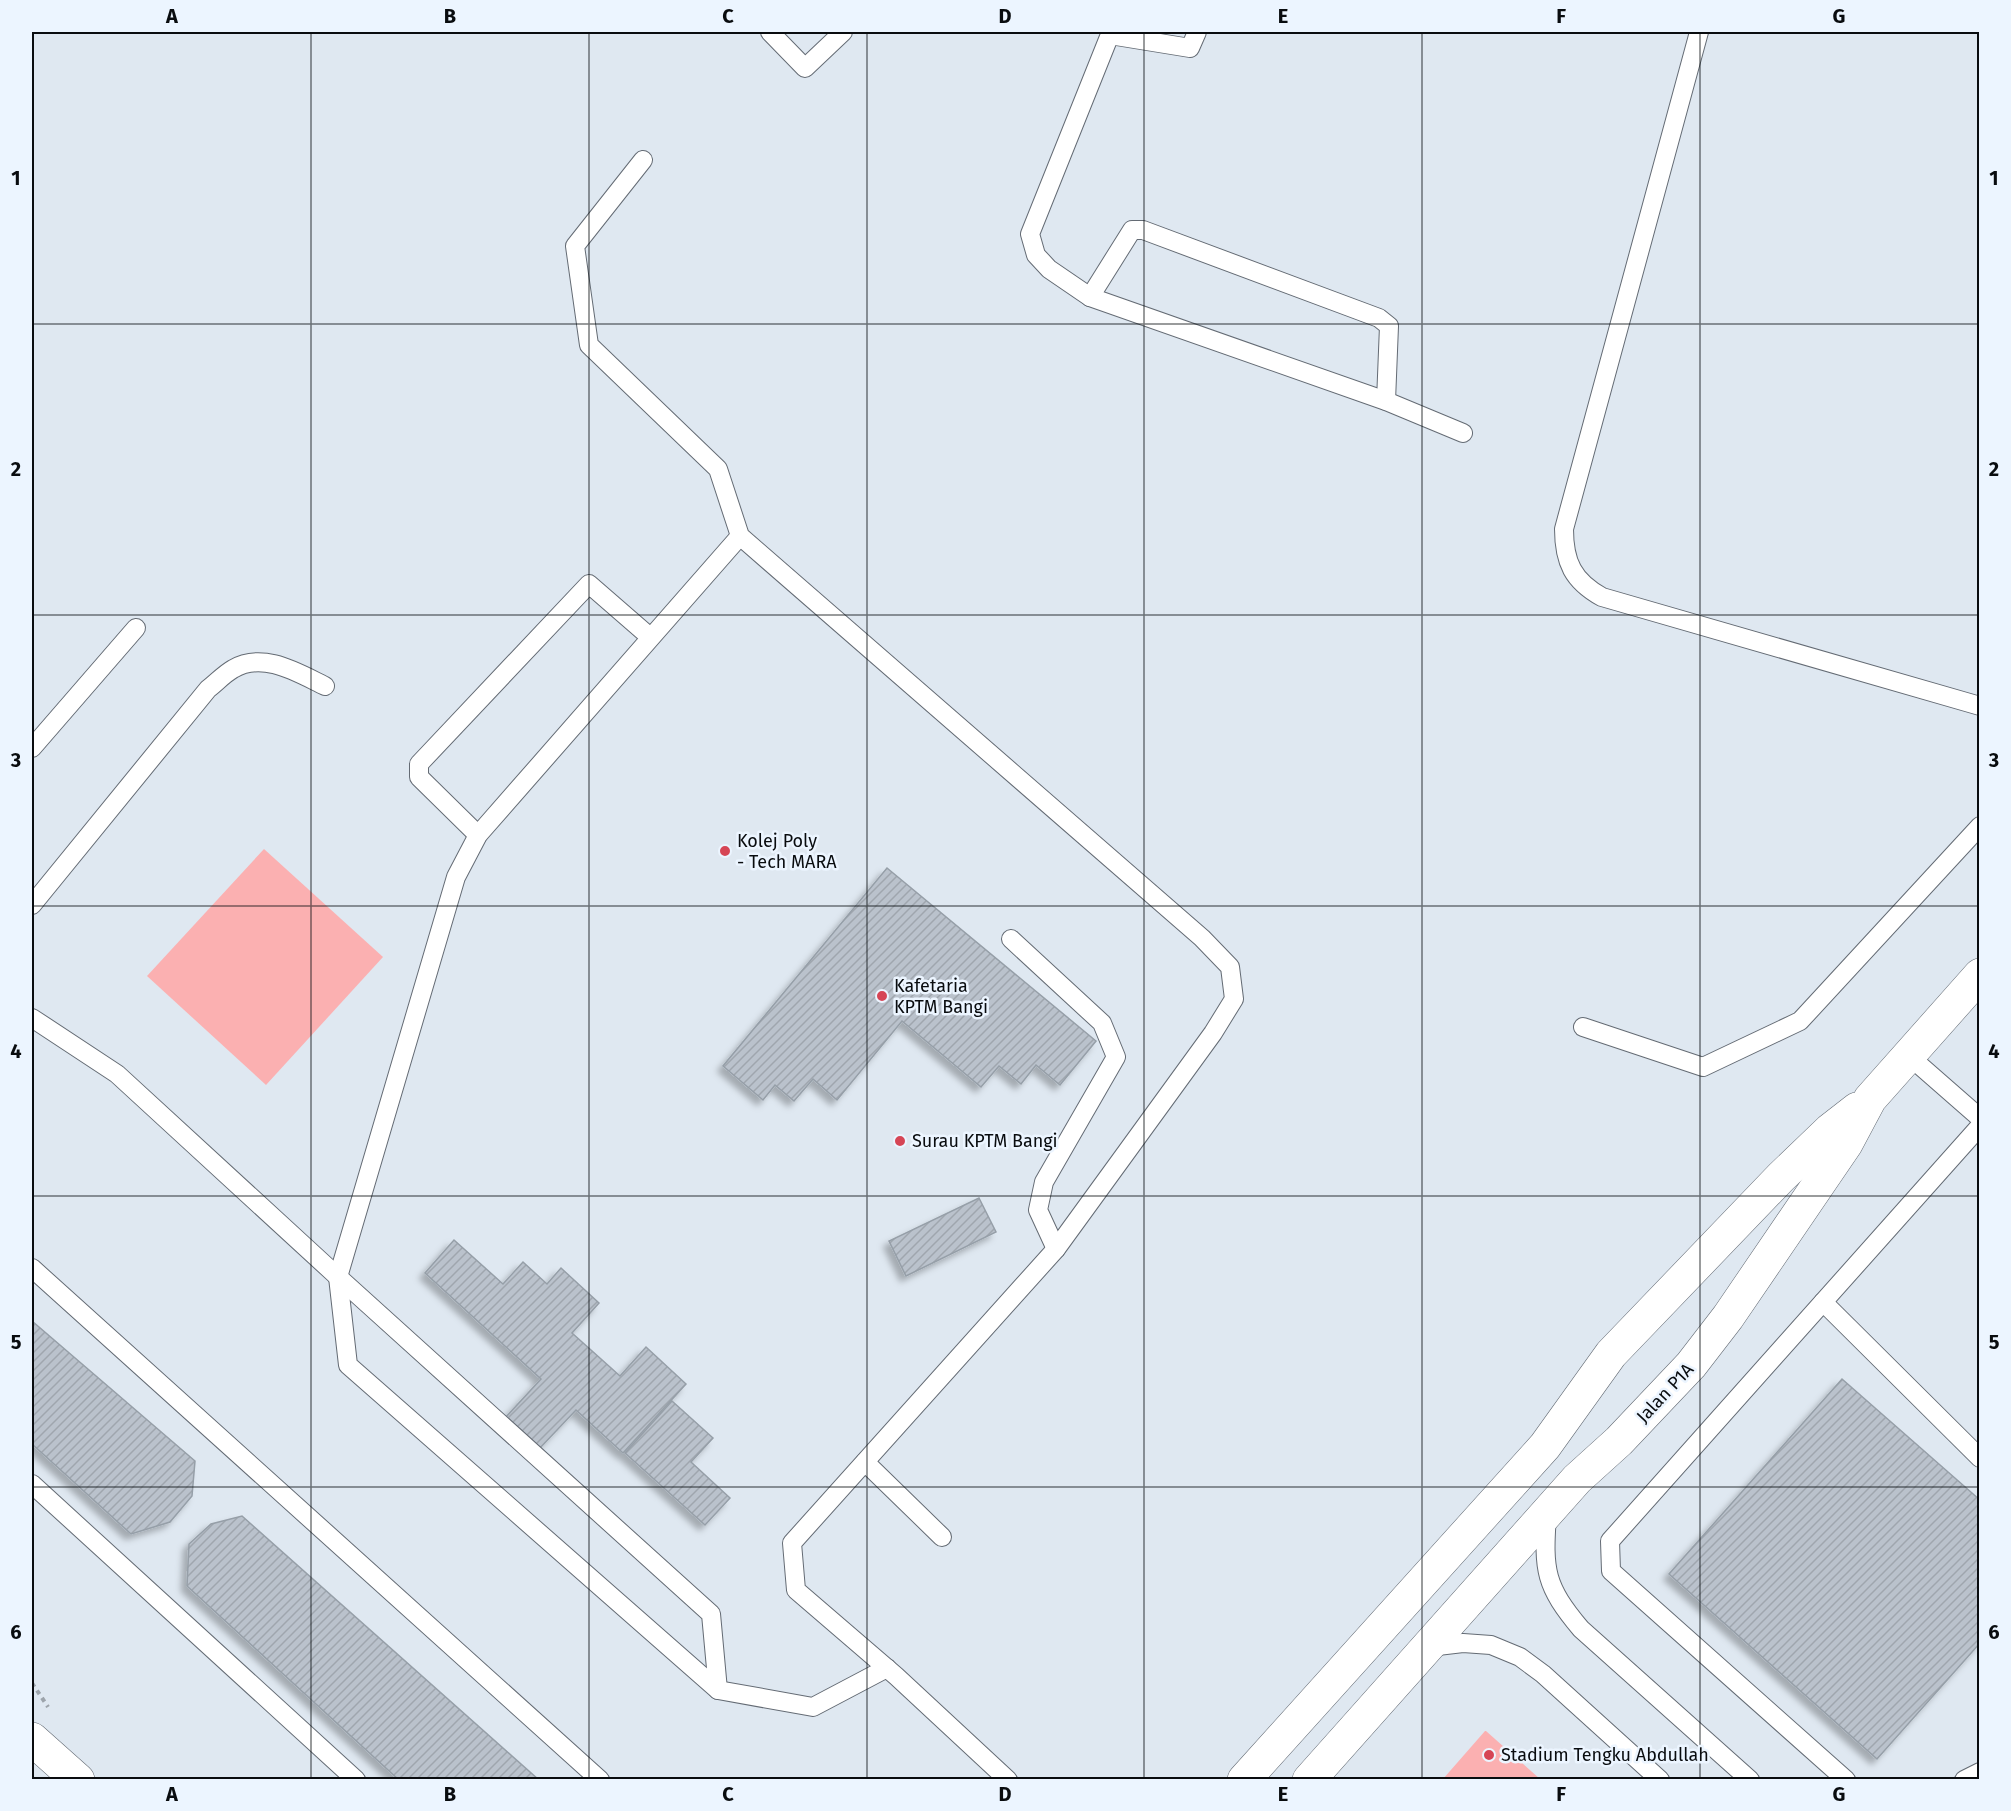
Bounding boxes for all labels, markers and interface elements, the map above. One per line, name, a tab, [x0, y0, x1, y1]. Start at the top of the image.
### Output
text: A	[165, 4, 179, 28]
text: B	[444, 4, 456, 28]
text: C	[722, 4, 734, 28]
text: D	[998, 4, 1012, 28]
text: E	[1278, 4, 1288, 28]
text: F	[1556, 4, 1566, 28]
text: G	[1833, 4, 1845, 28]
text: 1	[11, 166, 21, 190]
text: 1	[1989, 166, 1999, 190]
text: 2	[11, 457, 21, 481]
text: 2	[1989, 457, 1999, 481]
text: 3	[10, 748, 21, 772]
text: 3	[1988, 748, 1999, 772]
place label: Kolej Poly - Tech MARA	[737, 830, 837, 873]
marker: Kolej Poly - Tech MARA	[718, 844, 732, 858]
place label: Kafetaria KPTM Bangi	[894, 975, 988, 1018]
marker: Kafetaria KPTM Bangi	[875, 989, 889, 1003]
text: 4	[10, 1039, 22, 1063]
text: 4	[1988, 1039, 2000, 1063]
place label: Surau KPTM Bangi	[912, 1130, 1058, 1152]
marker: Surau KPTM Bangi	[893, 1134, 907, 1148]
text: 5	[11, 1330, 22, 1354]
text: 5	[1989, 1330, 2000, 1354]
street label: Jalan P1A	[1632, 1358, 1699, 1427]
text: 6	[10, 1620, 22, 1644]
text: 6	[1988, 1620, 2000, 1644]
place label: Stadium Tengku Abdullah	[1501, 1744, 1709, 1766]
marker: Stadium Tengku Abdullah	[1482, 1748, 1496, 1762]
text: A	[165, 1782, 179, 1806]
text: B	[444, 1782, 456, 1806]
text: C	[722, 1782, 734, 1806]
text: D	[998, 1782, 1012, 1806]
text: E	[1278, 1782, 1288, 1806]
text: F	[1556, 1782, 1566, 1806]
text: G	[1833, 1782, 1845, 1806]

